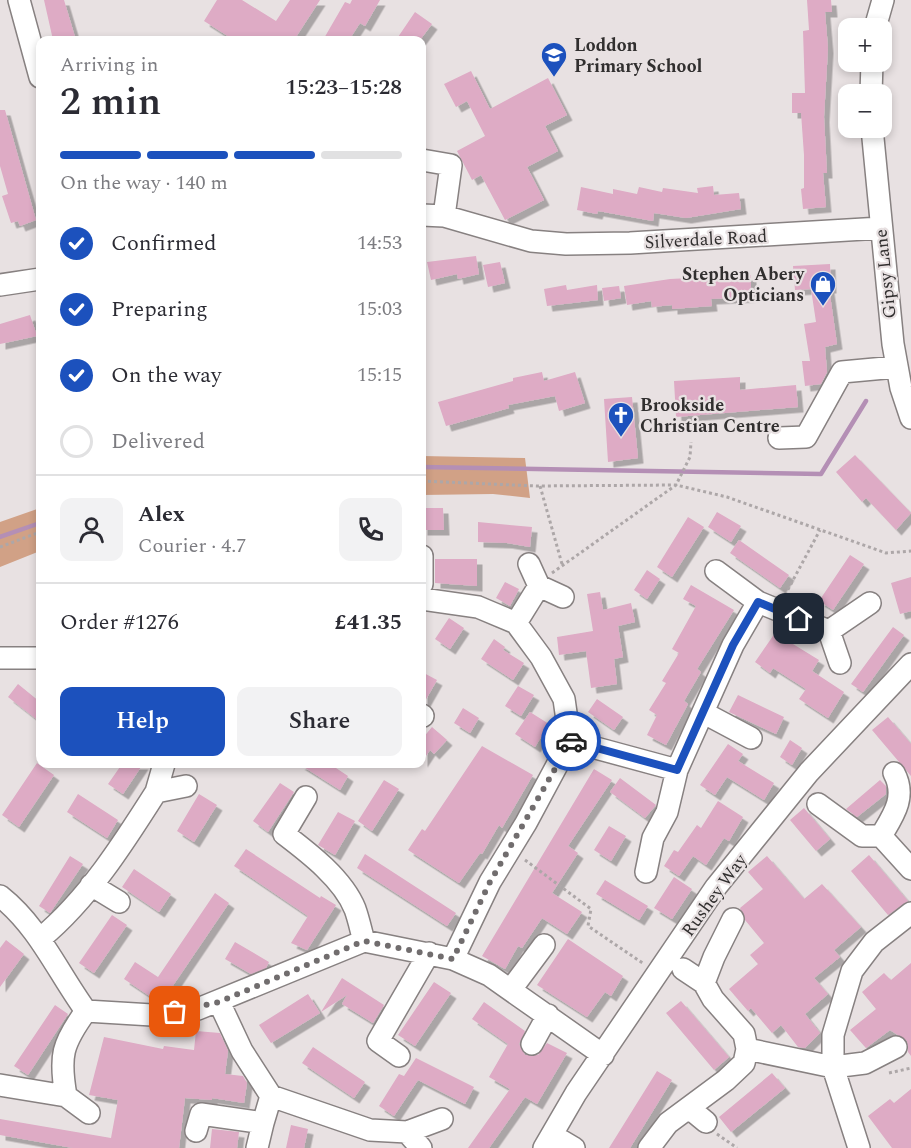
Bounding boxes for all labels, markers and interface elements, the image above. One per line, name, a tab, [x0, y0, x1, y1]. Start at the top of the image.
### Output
map controls	[838, 18, 892, 138]
button: +	[838, 18, 892, 72]
place label: Loddon Primary School	[574, 32, 702, 80]
school or university icon: Loddon Primary School	[539, 40, 569, 78]
text: Arriving in	[60, 50, 158, 80]
text: 15:23–15:28	[285, 71, 402, 104]
text: 2 min	[60, 73, 161, 132]
button: −	[838, 84, 892, 138]
text: On the way · 140 m	[60, 168, 228, 198]
street label: Silverdale Road	[644, 223, 768, 256]
icon: check	[60, 227, 93, 260]
text: Confirmed	[111, 227, 217, 260]
text: 14:53	[357, 228, 402, 258]
street label: Gipsy Lane	[867, 228, 904, 320]
place label: Stephen Abery Opticians	[682, 261, 805, 309]
shop icon: Stephen Abery Opticians	[808, 269, 838, 307]
icon: check	[60, 293, 93, 326]
text: Preparing	[111, 293, 208, 326]
text: 15:03	[357, 294, 402, 324]
icon: check	[60, 359, 93, 392]
text: On the way	[111, 359, 222, 392]
text: 15:15	[357, 360, 402, 390]
place label: Brookside Christian Centre	[640, 392, 780, 440]
church icon: Brookside Christian Centre	[606, 400, 636, 438]
text: Delivered	[111, 425, 205, 458]
button: person	[60, 498, 123, 561]
text: Alex	[138, 498, 185, 531]
button: phone	[339, 498, 402, 561]
text: Courier · 4.7	[138, 531, 246, 561]
pin	[773, 593, 824, 644]
icon: home	[782, 602, 815, 635]
text: Order #1276	[60, 606, 179, 639]
text: £41.35	[334, 606, 402, 639]
button: Help	[60, 687, 225, 756]
button: Share	[237, 687, 402, 756]
courier	[541, 711, 601, 771]
icon: car	[555, 725, 588, 758]
street label: Rushey Way	[675, 847, 755, 942]
pin	[149, 986, 200, 1037]
icon: bag	[158, 995, 191, 1028]

